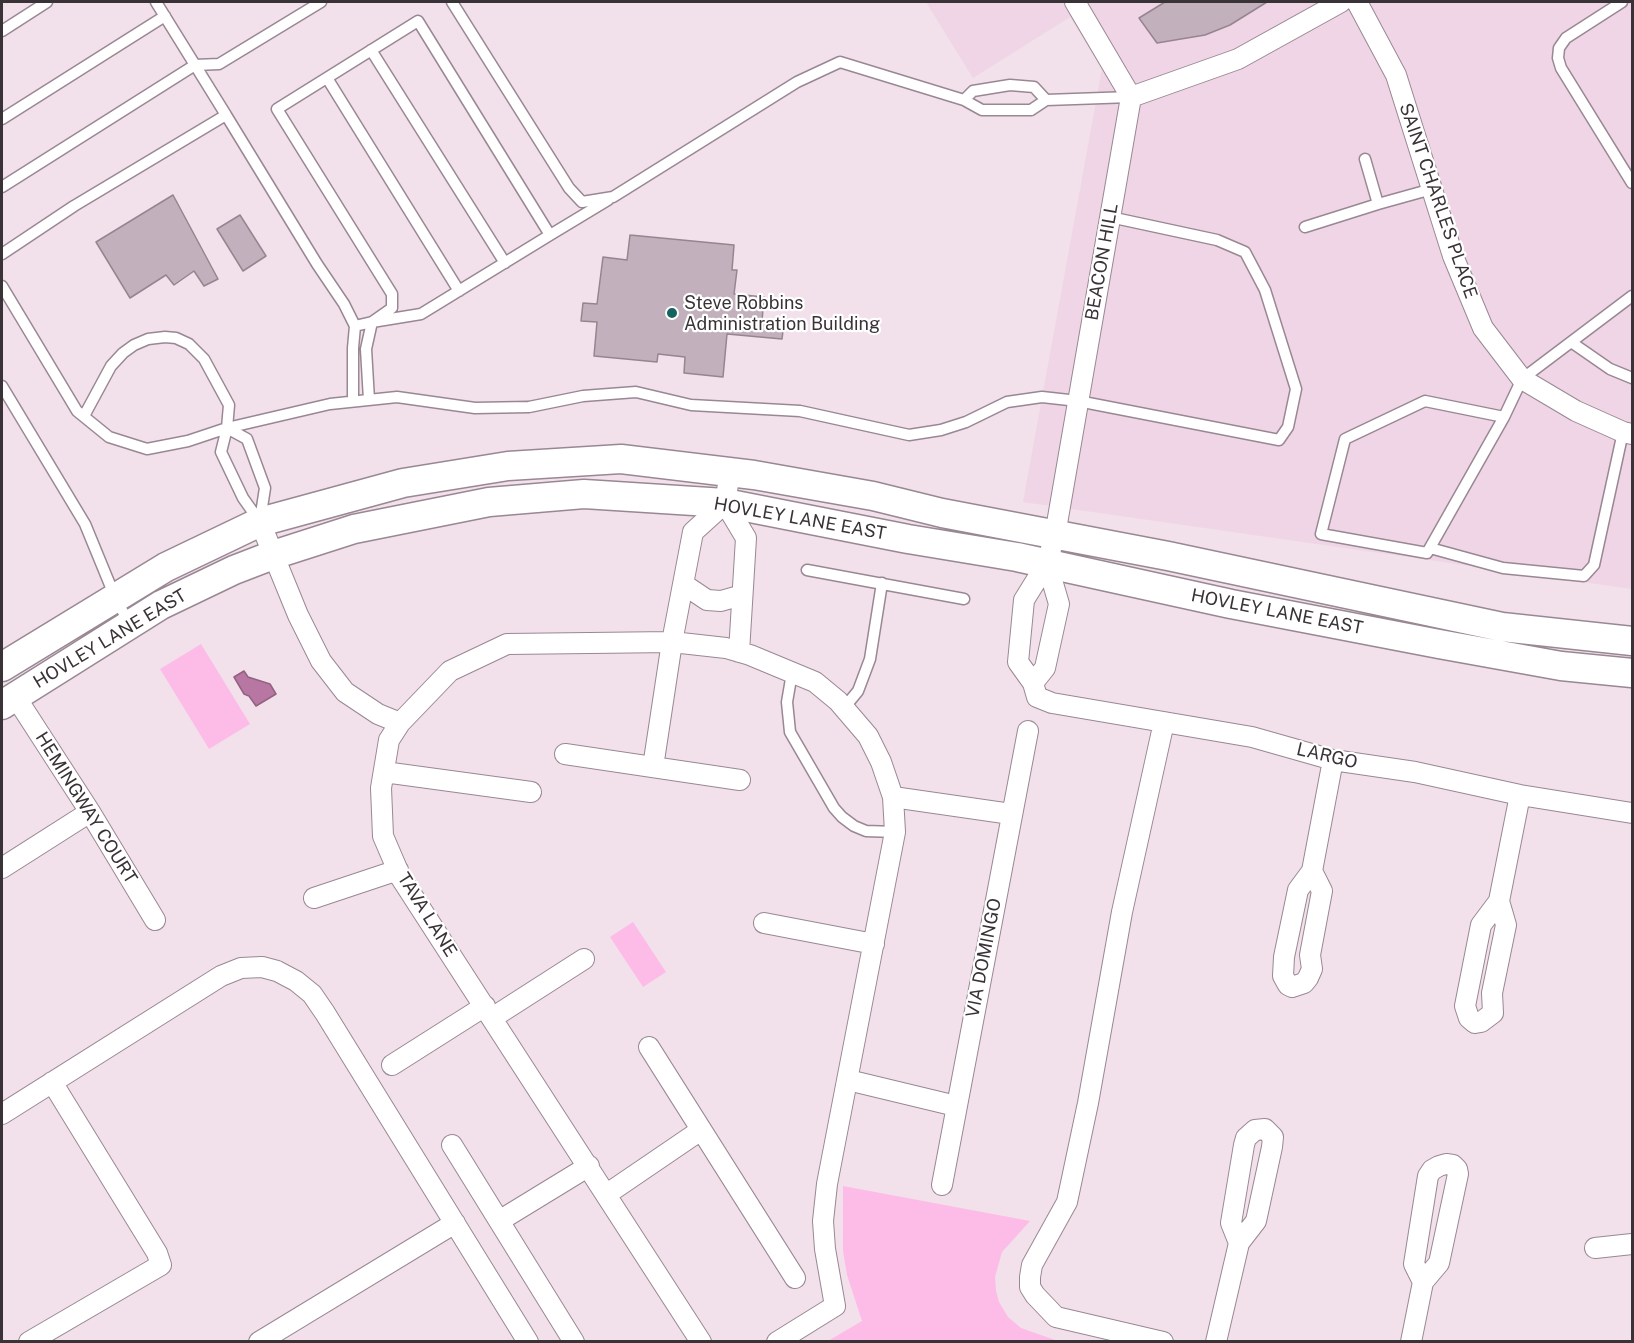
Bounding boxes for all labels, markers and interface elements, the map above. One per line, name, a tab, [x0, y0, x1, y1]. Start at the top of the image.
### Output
street label: SAINT CHARLES PLACE	[1394, 100, 1482, 302]
street label: BEACON HILL	[1081, 202, 1123, 322]
place label: Steve Robbins Administration Building	[684, 292, 880, 334]
marker: Steve Robbins Administration Building	[665, 306, 679, 320]
street label: HOVLEY LANE EAST	[712, 493, 888, 545]
street label: HOVLEY LANE EAST	[30, 585, 190, 693]
street label: HOVLEY LANE EAST	[1189, 585, 1365, 639]
street label: HEMINGWAY COURT	[31, 728, 141, 888]
street label: LARGO	[1294, 739, 1360, 773]
street label: TAVA LANE	[393, 869, 461, 961]
street label: VIA DOMINGO	[962, 897, 1006, 1019]

